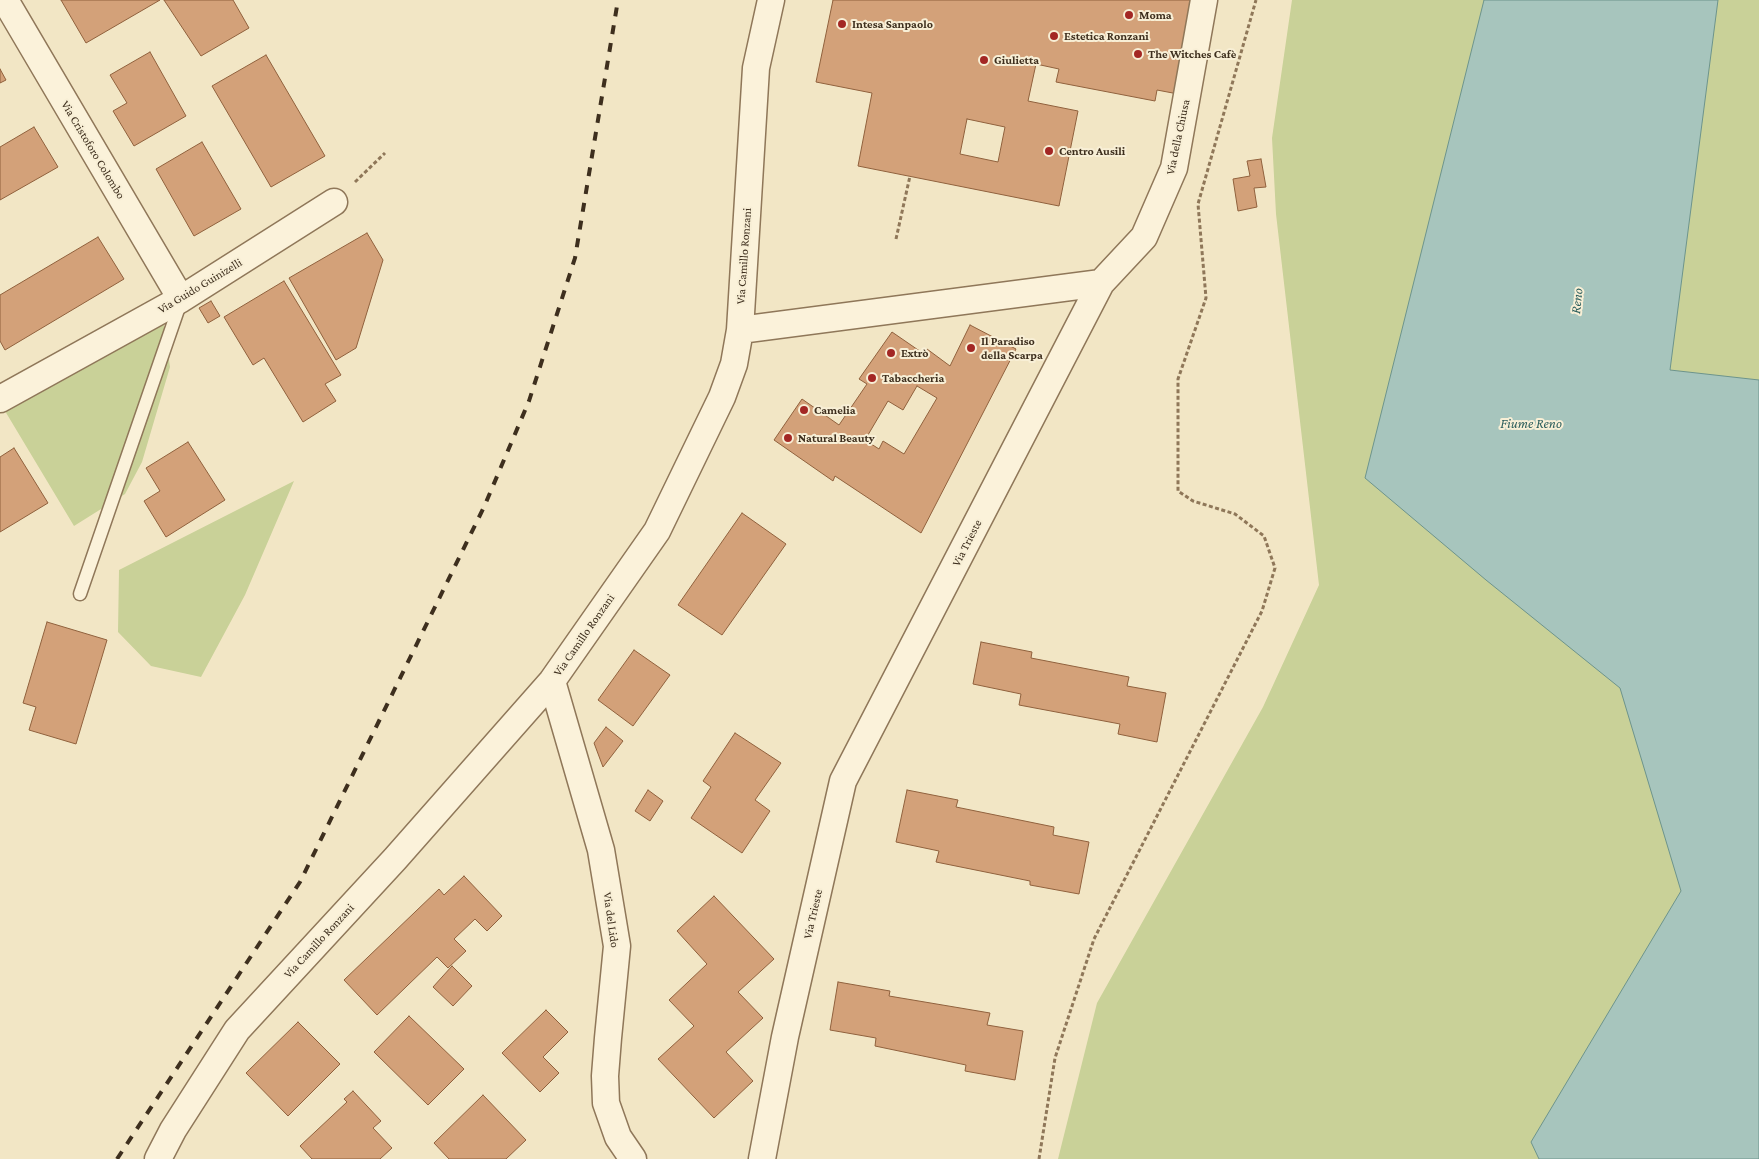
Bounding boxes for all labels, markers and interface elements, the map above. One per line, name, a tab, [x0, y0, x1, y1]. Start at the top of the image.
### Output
place label: Moma	[1139, 8, 1172, 22]
marker: Moma	[1123, 9, 1135, 21]
place label: Intesa Sanpaolo	[852, 17, 933, 31]
marker: Intesa Sanpaolo	[836, 18, 848, 30]
place label: Estetica Ronzani	[1064, 29, 1149, 43]
marker: Estetica Ronzani	[1048, 30, 1060, 42]
place label: The Witches Cafè	[1148, 47, 1236, 61]
marker: The Witches Cafè	[1132, 48, 1144, 60]
place label: Giulietta	[994, 53, 1039, 67]
marker: Giulietta	[978, 54, 990, 66]
street label: Via Cristoforo Colombo	[58, 98, 128, 202]
street label: Via della Chiusa	[1163, 98, 1193, 176]
place label: Centro Ausili	[1059, 144, 1125, 158]
marker: Centro Ausili	[1043, 145, 1055, 157]
street label: Via Camillo Ronzani	[733, 207, 755, 305]
street label: Via Guido Guinizelli	[155, 255, 245, 317]
water label: Reno	[1567, 287, 1587, 315]
place label: Il Paradiso della Scarpa	[981, 334, 1043, 362]
marker: Il Paradiso della Scarpa	[965, 342, 977, 354]
place label: Extrò	[901, 346, 929, 360]
marker: Extrò	[885, 347, 897, 359]
place label: Tabaccheria	[882, 371, 944, 385]
marker: Tabaccheria	[866, 372, 878, 384]
place label: Camelia	[814, 403, 856, 417]
marker: Camelia	[798, 404, 810, 416]
water label: Fiume Reno	[1500, 416, 1562, 432]
place label: Natural Beauty	[798, 431, 875, 445]
marker: Natural Beauty	[782, 432, 794, 444]
street label: Via Trieste	[949, 517, 985, 569]
street label: Via Camillo Ronzani	[550, 591, 618, 679]
street label: Via Trieste	[800, 888, 826, 940]
street label: Via del Lido	[600, 891, 622, 949]
street label: Via Camillo Ronzani	[281, 901, 357, 981]

